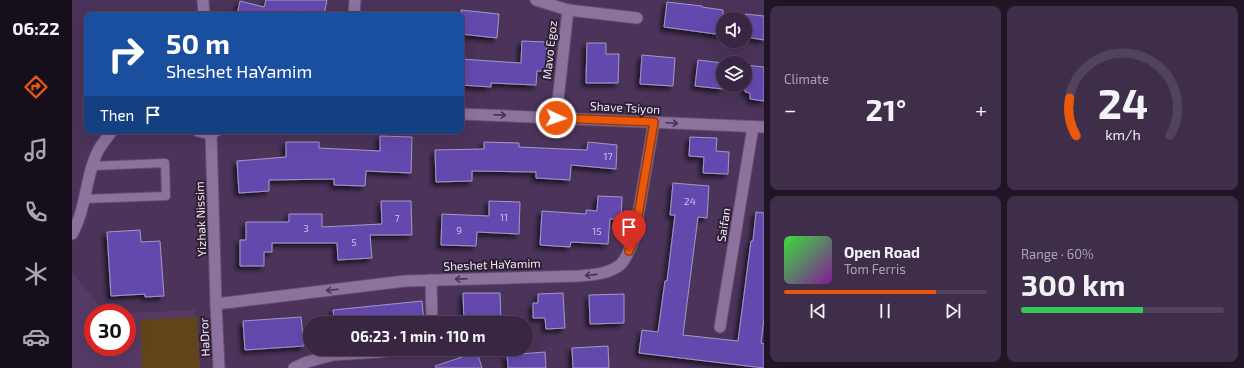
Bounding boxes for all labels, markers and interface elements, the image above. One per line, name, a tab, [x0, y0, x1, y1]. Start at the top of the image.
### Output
map controls	[716, 12, 752, 92]
button: sound	[716, 12, 752, 48]
text: 06:22	[12, 17, 60, 39]
street label: Mavo Egoz	[539, 20, 559, 80]
text: 50 m	[166, 26, 230, 60]
icon: right	[100, 28, 152, 80]
button: layers	[716, 56, 752, 92]
text: Sheshet HaYamim	[166, 60, 312, 82]
text: Climate	[784, 71, 829, 87]
icon: directions	[22, 73, 50, 101]
text: 24	[1097, 77, 1148, 127]
text: 21°	[866, 91, 906, 127]
text: −	[784, 96, 797, 122]
text: +	[975, 96, 987, 122]
position arrow	[535, 97, 577, 139]
street label: Shave Tsiyon	[590, 98, 661, 116]
icon: arrive	[142, 104, 164, 126]
text: Then	[100, 106, 134, 124]
one-way arrow	[493, 112, 506, 119]
one-way arrow	[665, 119, 678, 127]
text: km/h	[1105, 126, 1140, 143]
icon: music	[22, 136, 50, 164]
house number: 17	[603, 150, 613, 162]
street label: Yizhak Nissim	[192, 181, 208, 257]
house number: 24	[684, 195, 696, 207]
icon: phone	[22, 198, 50, 226]
street label: Saifan	[713, 207, 733, 243]
pin	[612, 210, 646, 251]
house number: 11	[500, 211, 508, 223]
house number: 7	[394, 212, 400, 224]
icon: arrive	[618, 216, 640, 238]
house number: 3	[303, 222, 309, 234]
house number: 9	[456, 224, 462, 236]
house number: 15	[592, 225, 602, 237]
house number: 5	[351, 236, 357, 248]
text: Open Road	[844, 243, 920, 261]
text: Range · 60%	[1021, 246, 1094, 262]
street label: Sheshet HaYamim	[443, 255, 541, 273]
icon: climate	[22, 260, 50, 288]
text: Tom Ferris	[844, 261, 906, 277]
text: 300 km	[1021, 266, 1126, 302]
one-way arrow	[585, 271, 598, 279]
one-way arrow	[455, 275, 468, 283]
one-way arrow	[326, 286, 339, 294]
icon: previous	[807, 300, 829, 322]
icon: pause	[874, 300, 896, 322]
icon: next	[942, 300, 964, 322]
speed limit sign: 30	[84, 304, 136, 356]
street label: HaDror	[196, 317, 212, 357]
icon: car	[22, 323, 50, 351]
text: 06:23 · 1 min · 110 m	[351, 327, 485, 345]

